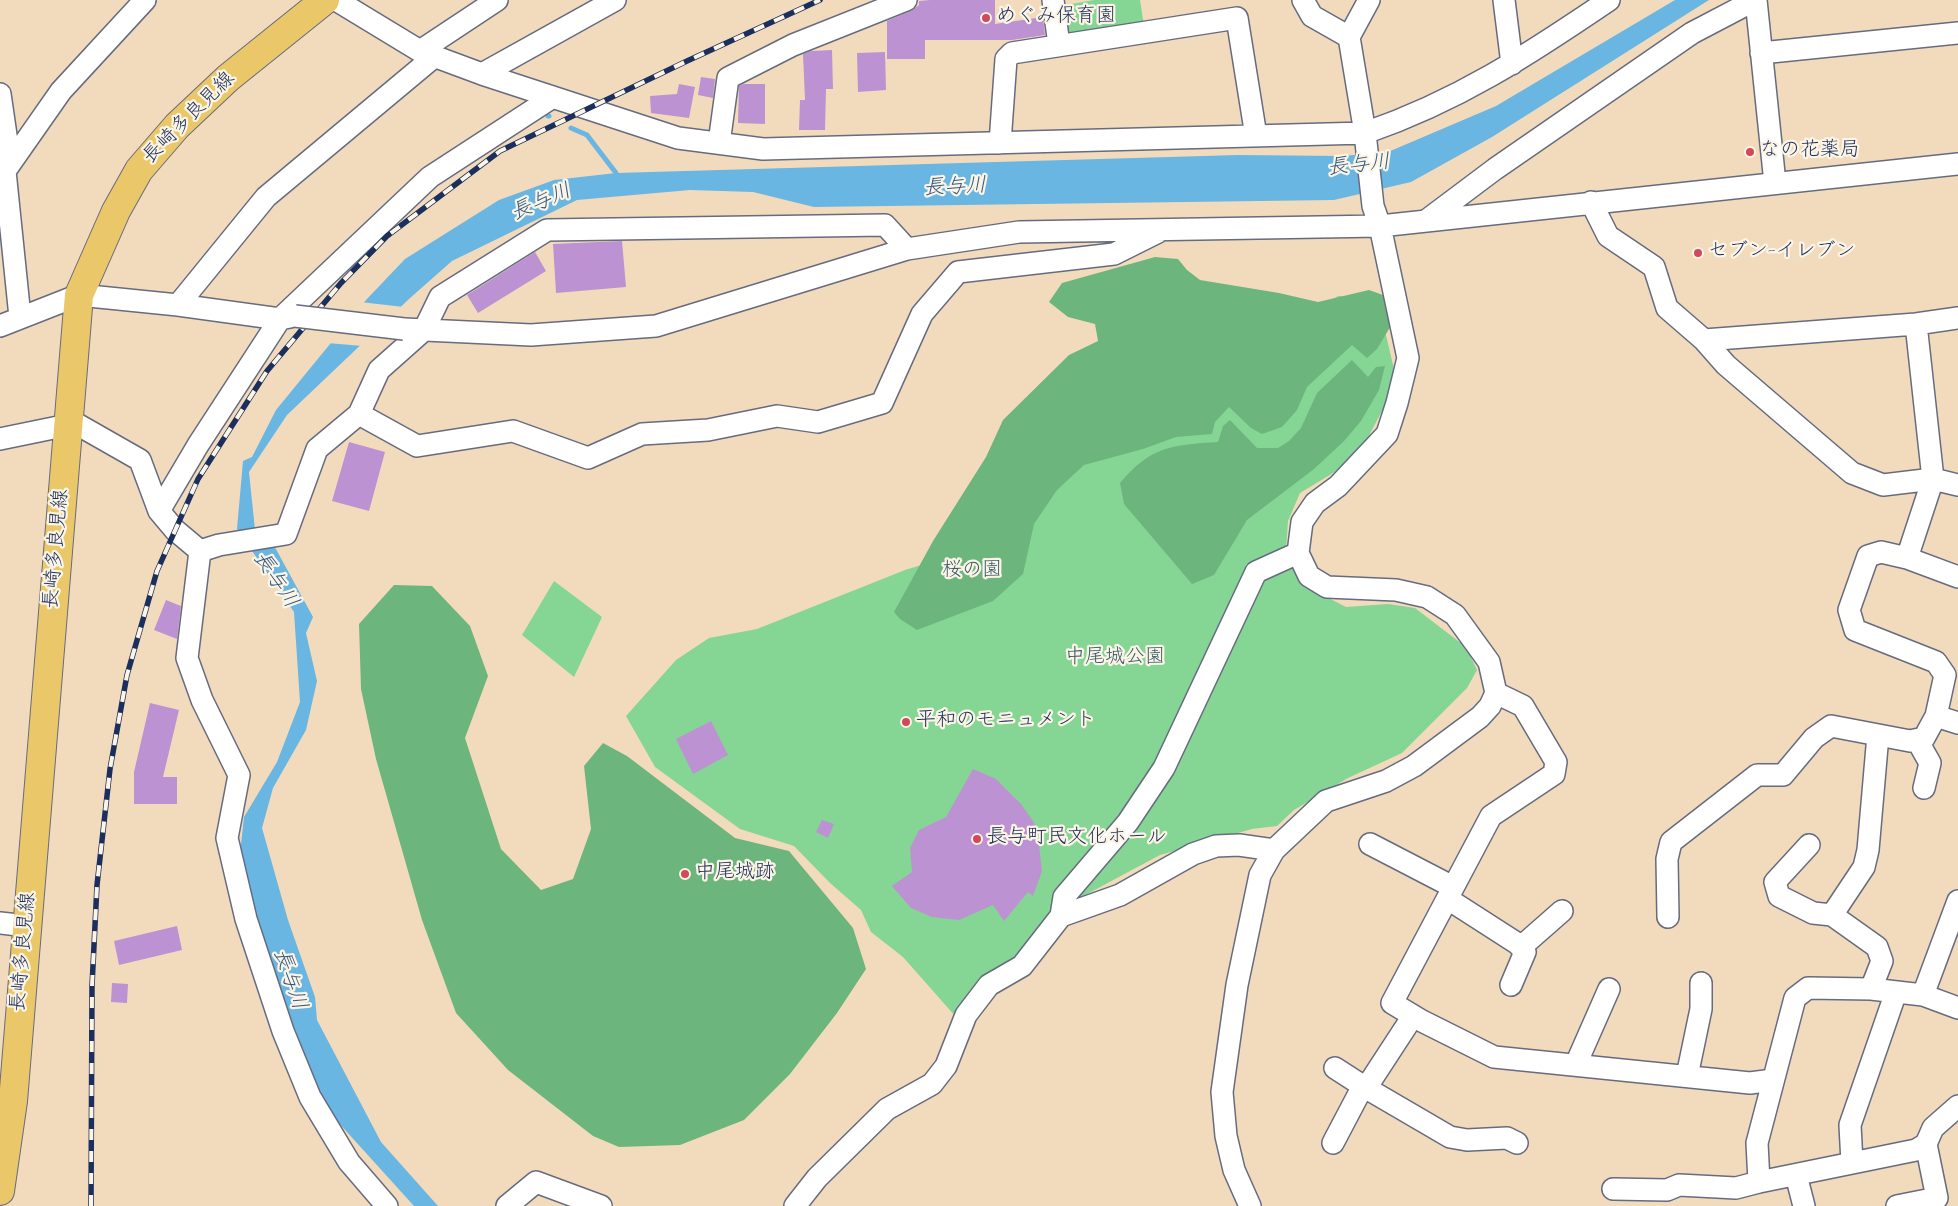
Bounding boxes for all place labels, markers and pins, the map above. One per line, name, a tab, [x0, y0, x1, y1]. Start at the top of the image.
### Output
place label: めぐみ保育園	[996, 6, 1116, 30]
marker: めぐみ保育園	[980, 12, 992, 24]
place label: なの花薬局	[1760, 140, 1860, 164]
marker: なの花薬局	[1744, 146, 1756, 158]
place label: セブン-イレブン	[1708, 241, 1855, 265]
marker: セブン-イレブン	[1692, 247, 1704, 259]
place label: 平和のモニュメント	[916, 710, 1096, 734]
marker: 平和のモニュメント	[900, 716, 912, 728]
place label: 長与町民文化ホール	[987, 827, 1167, 851]
marker: 長与町民文化ホール	[971, 833, 983, 845]
place label: 中尾城跡	[695, 862, 775, 886]
marker: 中尾城跡	[679, 868, 691, 880]

